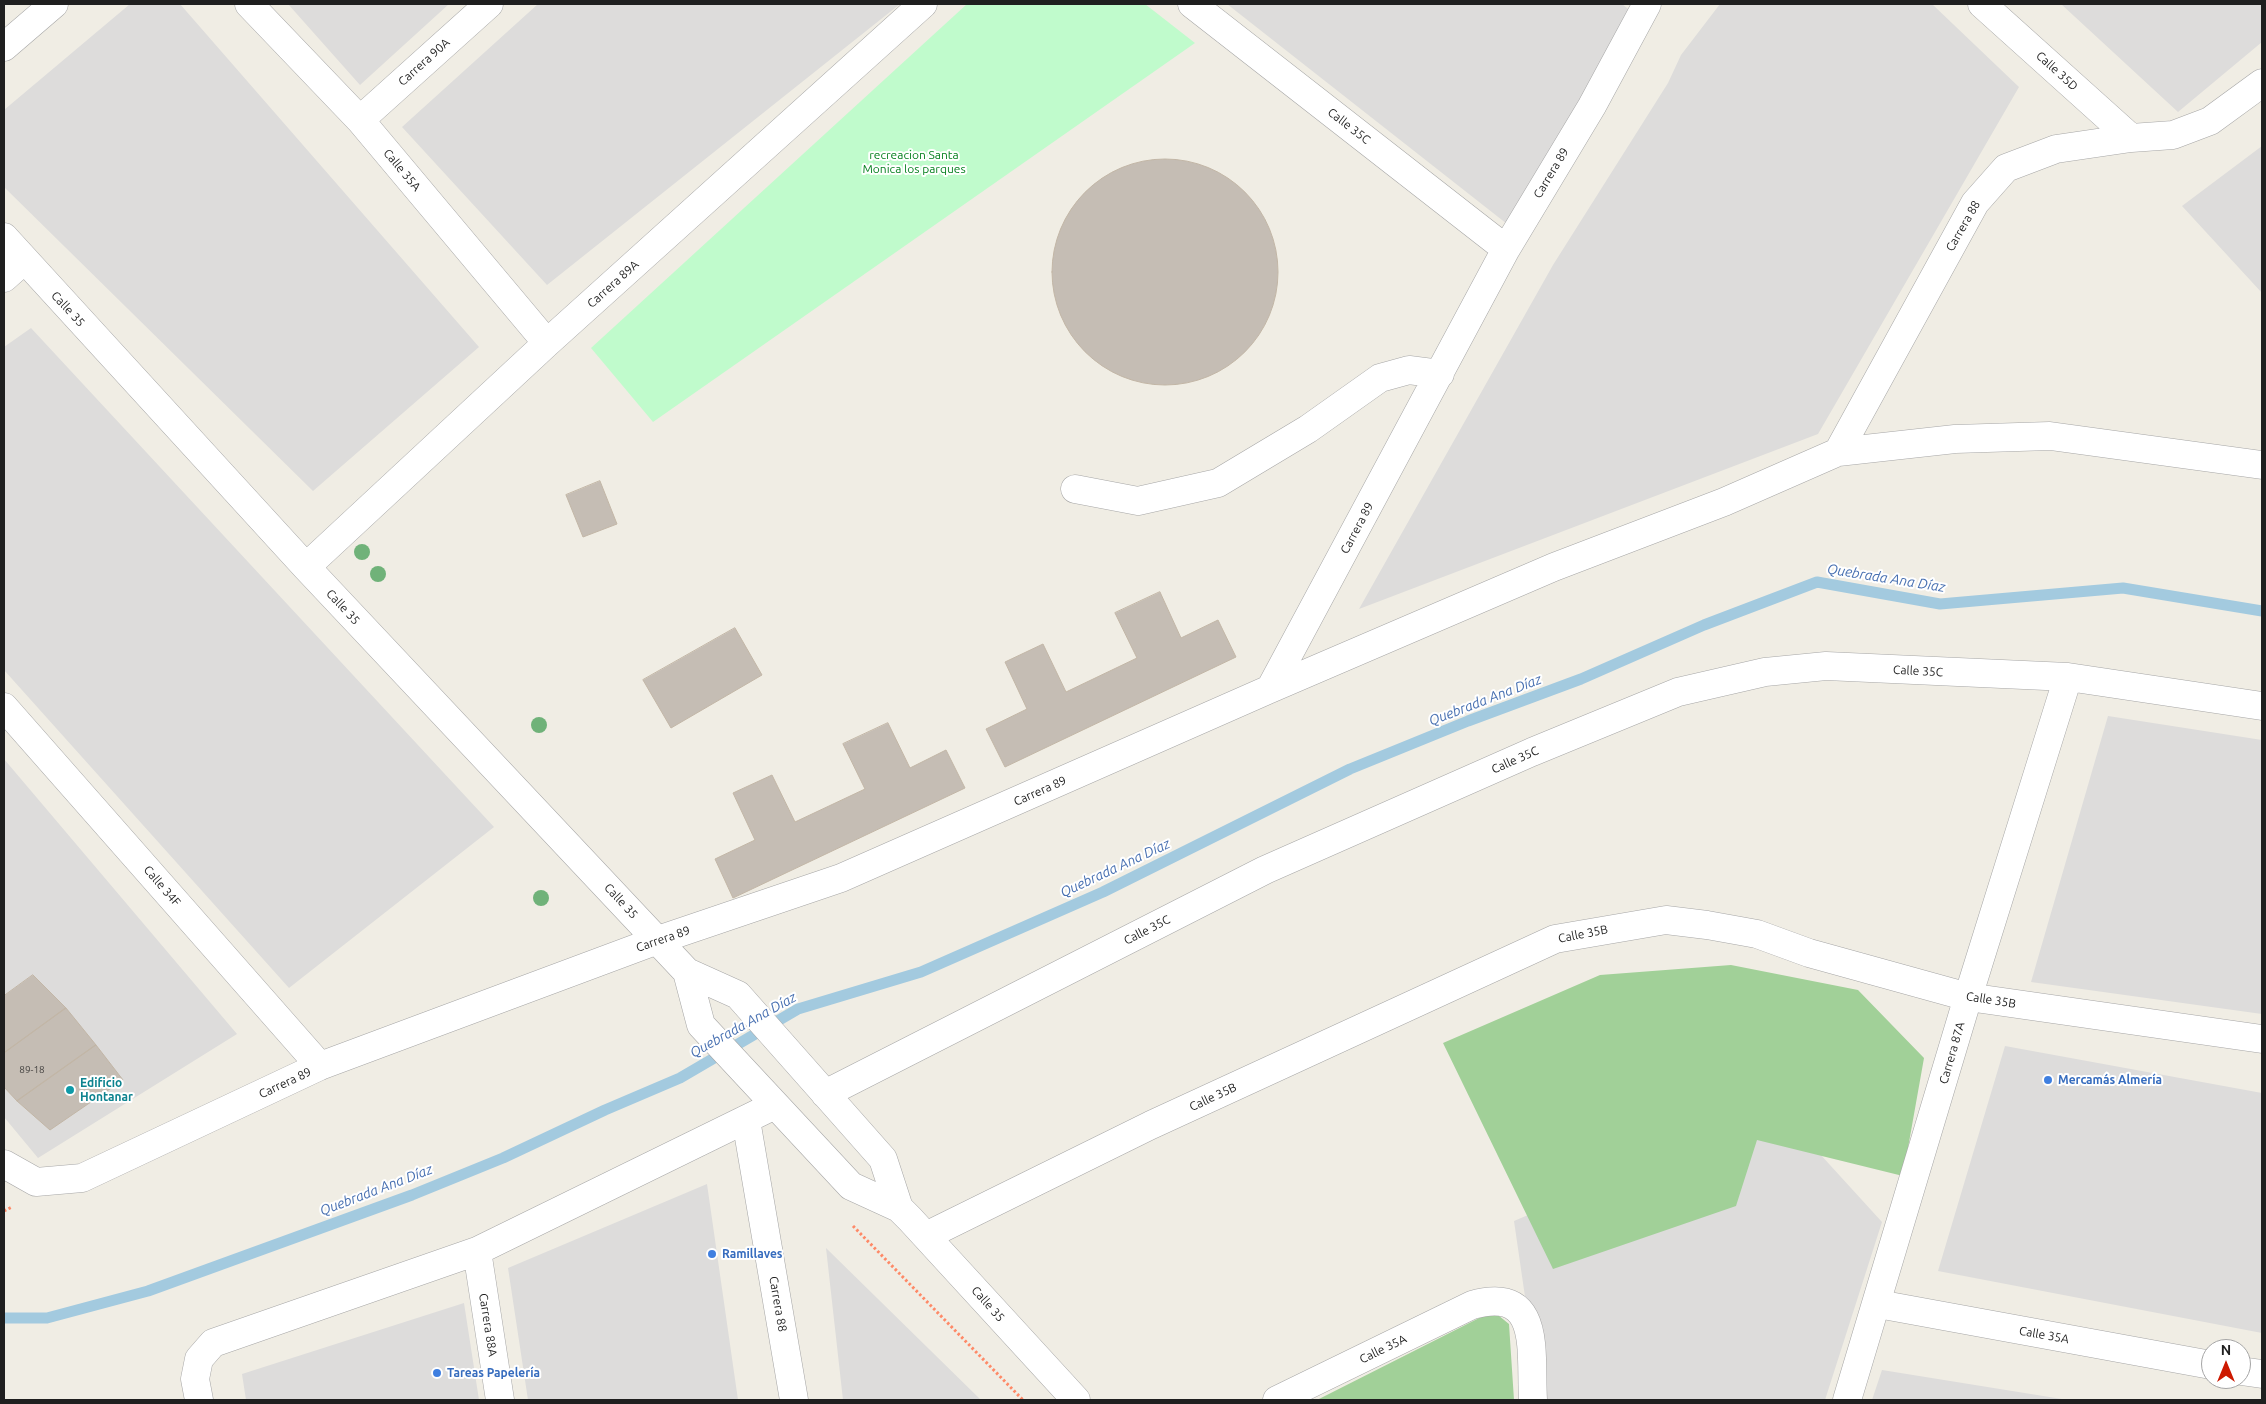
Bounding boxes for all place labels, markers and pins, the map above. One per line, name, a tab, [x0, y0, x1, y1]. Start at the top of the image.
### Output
place label: Mercamás Almería	[2058, 1073, 2162, 1087]
marker: Mercamás Almería	[2042, 1074, 2054, 1086]
place label: Edificio Hontanar	[80, 1076, 133, 1104]
marker: Edificio Hontanar	[64, 1084, 76, 1096]
place label: Ramillaves	[722, 1247, 783, 1261]
marker: Ramillaves	[706, 1248, 718, 1260]
place label: Tareas Papelería	[447, 1366, 540, 1380]
marker: Tareas Papelería	[431, 1367, 443, 1379]

